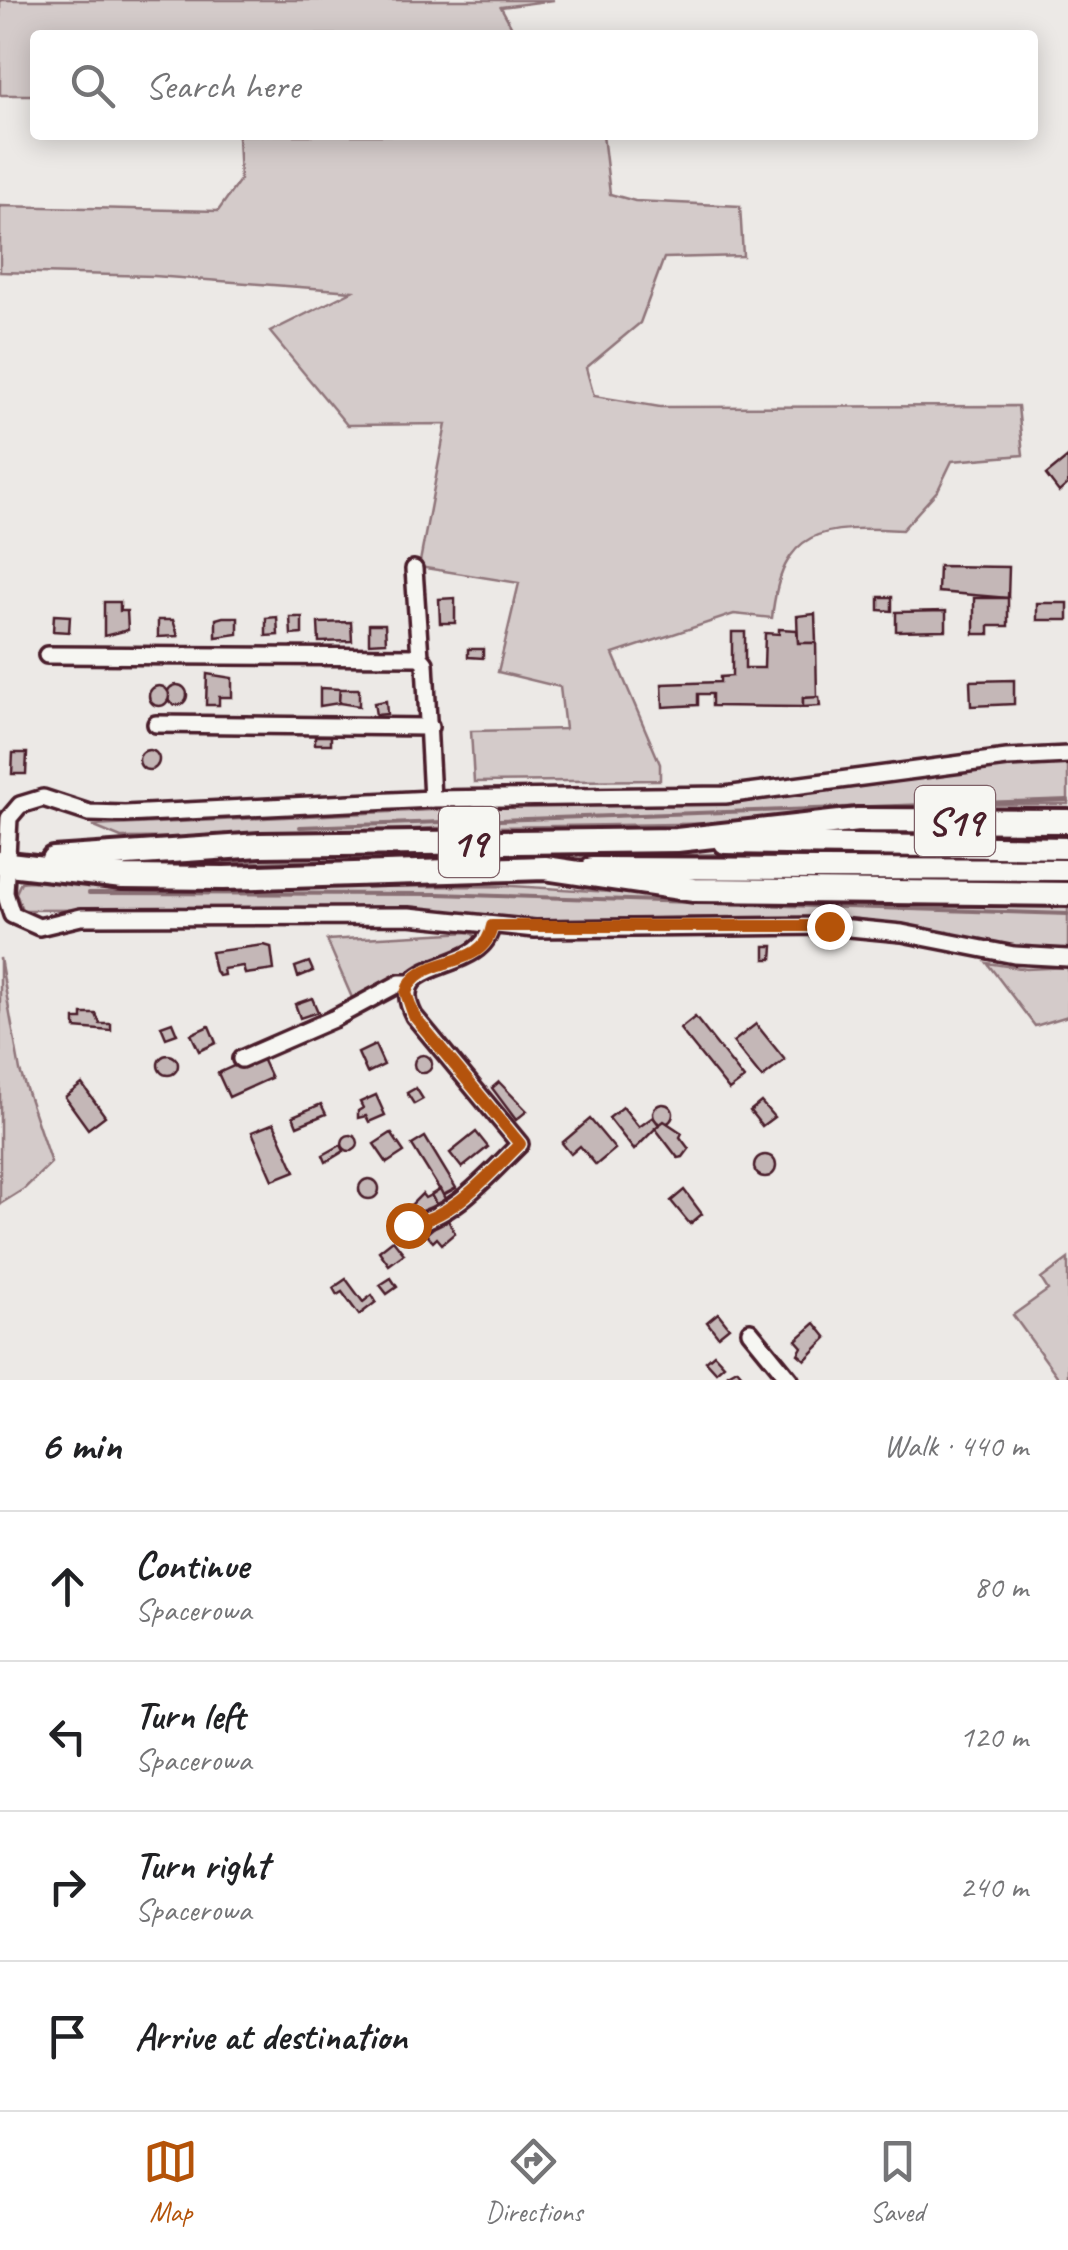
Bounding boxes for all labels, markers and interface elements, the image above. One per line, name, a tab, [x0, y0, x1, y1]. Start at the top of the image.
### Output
search box	[30, 30, 1038, 140]
icon: search	[65, 58, 120, 113]
text: Search here	[145, 62, 300, 109]
road number: S19	[915, 786, 995, 856]
road number: 19	[439, 807, 499, 877]
route end	[807, 904, 853, 950]
route start	[386, 1203, 432, 1249]
text: 6 min	[40, 1419, 121, 1472]
text: Walk · 440 m	[884, 1425, 1028, 1466]
text: Continue	[135, 1542, 249, 1589]
icon: ahead	[40, 1559, 95, 1614]
text: 80 m	[974, 1566, 1028, 1607]
text: Spacerowa	[135, 1589, 252, 1630]
text: Turn left	[135, 1692, 245, 1739]
icon: left	[40, 1709, 95, 1764]
text: 120 m	[959, 1716, 1028, 1757]
text: Spacerowa	[135, 1739, 252, 1780]
text: Turn right	[135, 1842, 269, 1889]
icon: right	[40, 1859, 95, 1914]
text: 240 m	[959, 1866, 1028, 1907]
text: Spacerowa	[135, 1889, 252, 1930]
icon: arrive	[40, 2009, 95, 2064]
text: Arrive at destination	[135, 2013, 407, 2060]
tab: Map	[143, 2134, 198, 2229]
tab: Directions	[485, 2134, 583, 2229]
tab: Saved	[870, 2134, 925, 2229]

